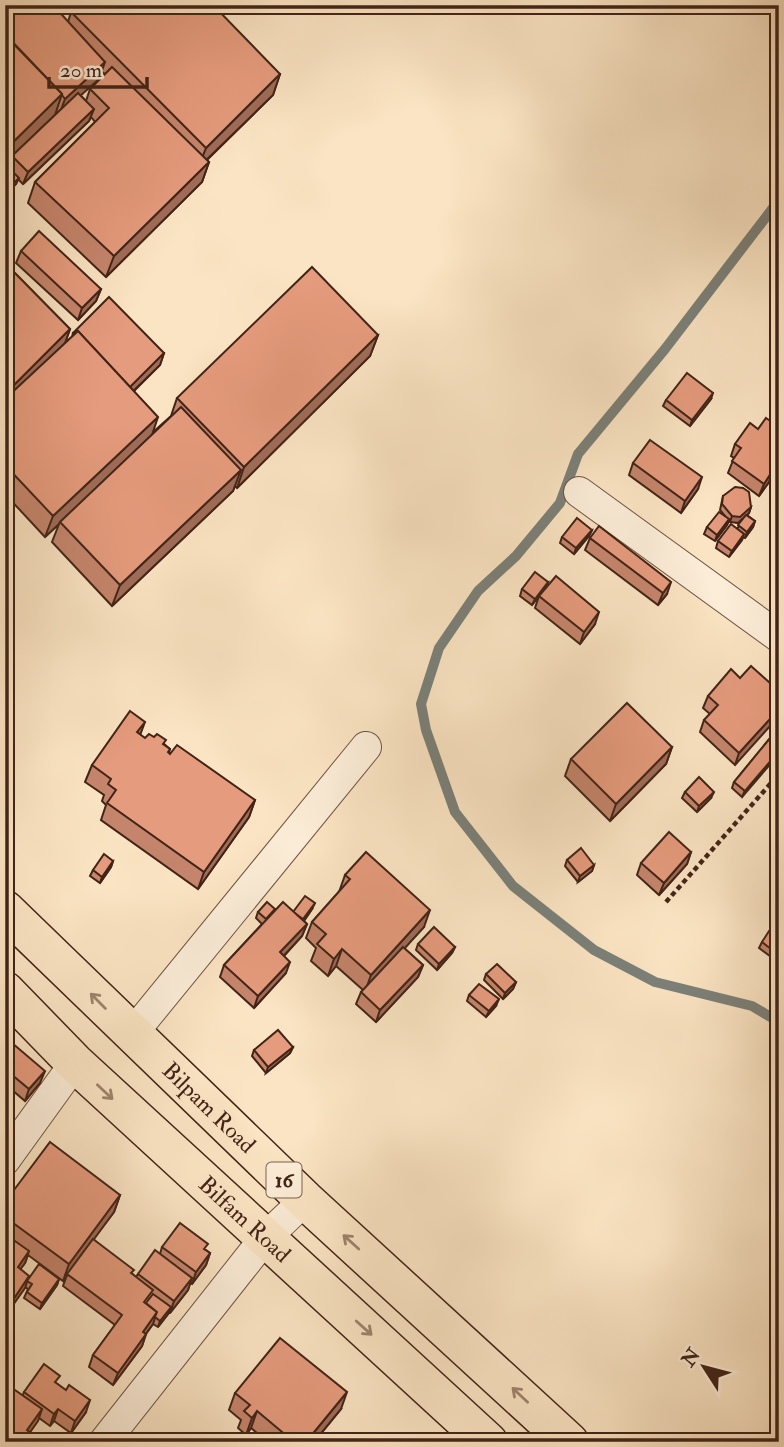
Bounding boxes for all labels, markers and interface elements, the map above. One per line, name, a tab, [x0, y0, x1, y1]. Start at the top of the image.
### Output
scale bar	[49, 46, 147, 90]
text: 20 m	[60, 57, 102, 84]
one-way arrow	[89, 992, 106, 1009]
street label: Bilpam Road	[156, 1056, 262, 1159]
one-way arrow	[96, 1083, 113, 1100]
road number: 16	[266, 1162, 302, 1198]
street label: Bilfam Road	[193, 1169, 297, 1268]
one-way arrow	[342, 1234, 360, 1250]
one-way arrow	[355, 1319, 372, 1336]
north arrow	[668, 1332, 738, 1402]
text: N	[676, 1343, 706, 1372]
one-way arrow	[511, 1387, 529, 1404]

